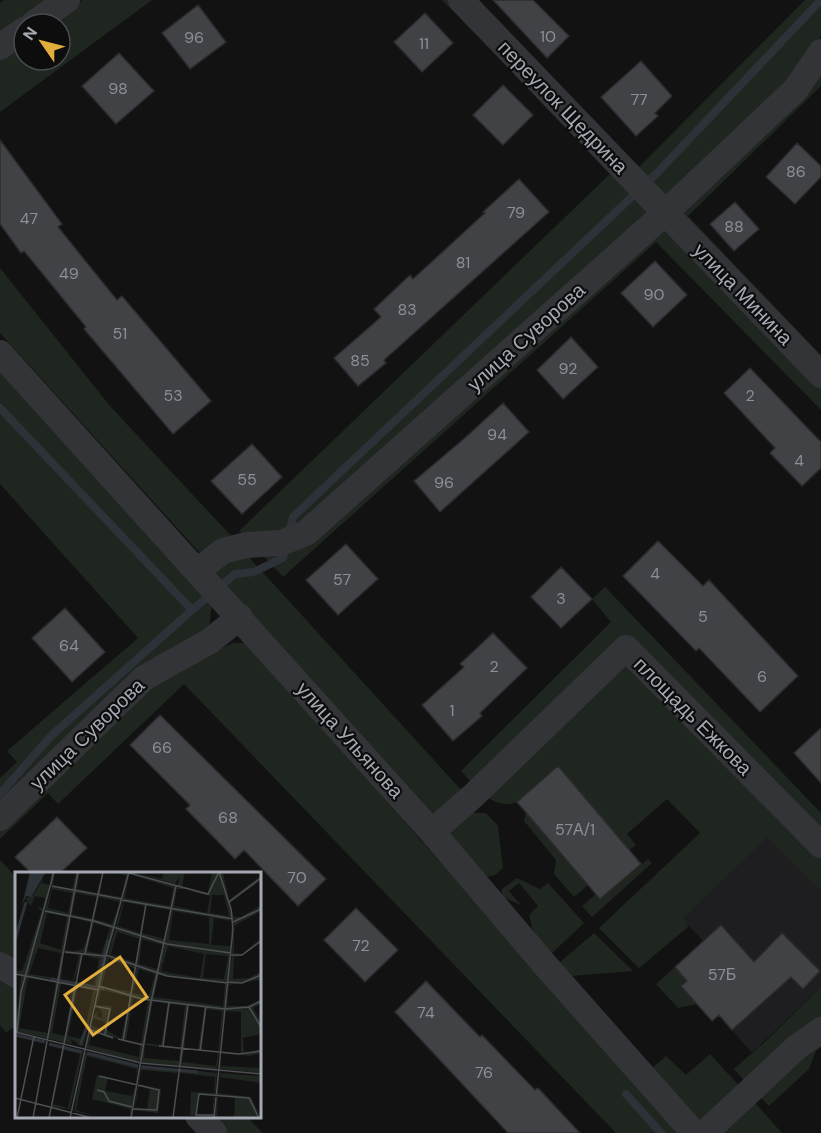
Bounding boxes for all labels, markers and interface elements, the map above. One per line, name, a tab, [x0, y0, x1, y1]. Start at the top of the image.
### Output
north arrow	[12, 12, 72, 72]
text: N	[18, 23, 42, 44]
house number: 10	[540, 26, 556, 47]
house number: 96	[184, 27, 204, 48]
house number: 11	[419, 33, 429, 54]
street label: переулок Щедрина	[492, 35, 634, 180]
house number: 98	[108, 78, 128, 99]
house number: 77	[630, 89, 648, 110]
house number: 86	[786, 161, 806, 182]
house number: 79	[507, 202, 525, 223]
house number: 47	[20, 208, 38, 229]
house number: 88	[724, 216, 744, 237]
street label: улица Минина	[688, 237, 799, 351]
house number: 81	[456, 252, 470, 273]
house number: 49	[59, 263, 79, 284]
street label: улица Суворова	[462, 277, 591, 397]
house number: 90	[644, 284, 665, 305]
house number: 83	[397, 299, 417, 320]
house number: 51	[113, 323, 127, 344]
house number: 85	[350, 350, 370, 371]
house number: 92	[559, 358, 578, 379]
house number: 53	[163, 385, 183, 406]
house number: 2	[745, 385, 755, 406]
house number: 94	[487, 424, 507, 445]
house number: 4	[794, 450, 804, 471]
house number: 55	[237, 469, 257, 490]
house number: 96	[434, 472, 454, 493]
house number: 4	[650, 563, 660, 584]
house number: 57	[333, 569, 351, 590]
house number: 3	[556, 588, 566, 609]
house number: 5	[698, 606, 708, 627]
house number: 64	[59, 635, 79, 656]
street label: площадь Ежкова	[628, 651, 758, 781]
house number: 2	[489, 656, 499, 677]
house number: 6	[757, 666, 767, 687]
street label: улица Суворова	[24, 672, 151, 795]
street label: улица Ульянова	[291, 676, 410, 804]
house number: 1	[450, 700, 455, 721]
house number: 66	[152, 737, 172, 758]
house number: 68	[218, 807, 238, 828]
house number: 57А/1	[555, 819, 595, 840]
house number: 70	[287, 867, 307, 888]
inset map	[15, 872, 261, 1118]
house number: 72	[352, 935, 370, 956]
house number: 57Б	[708, 964, 736, 985]
house number: 74	[417, 1002, 435, 1023]
house number: 76	[475, 1062, 493, 1083]

